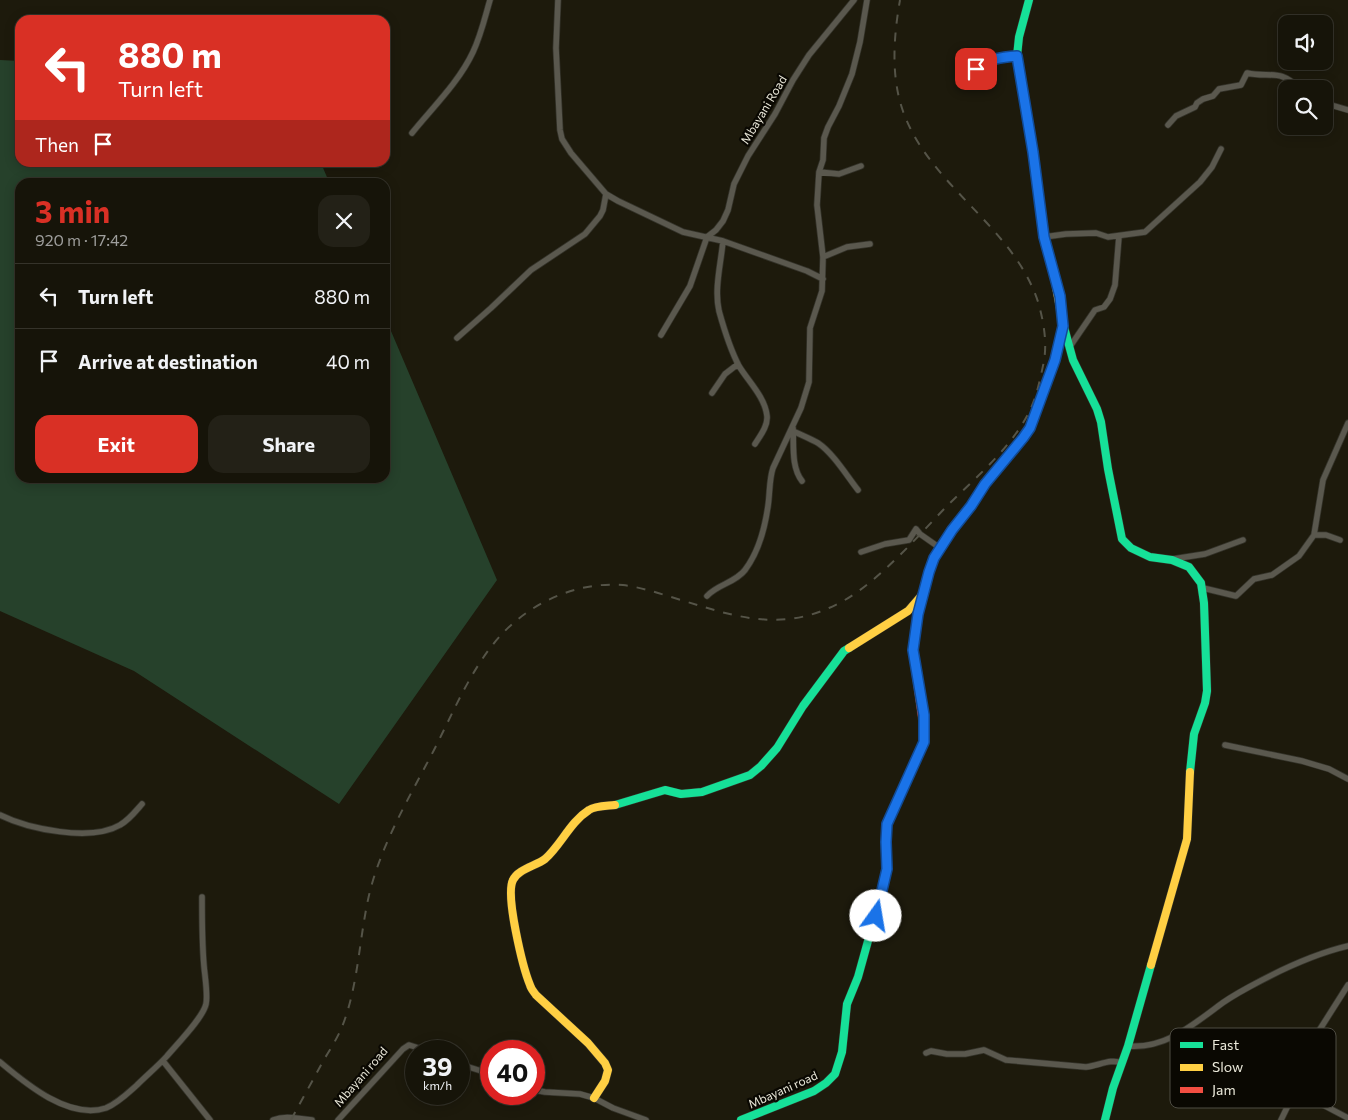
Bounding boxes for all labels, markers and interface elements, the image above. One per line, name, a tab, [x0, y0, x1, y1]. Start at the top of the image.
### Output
map controls	[1278, 15, 1333, 135]
button: sound	[1278, 15, 1333, 70]
text: 880 m	[118, 32, 222, 75]
icon: left	[35, 35, 100, 100]
pin	[955, 48, 997, 90]
icon: arrive	[962, 55, 990, 83]
street label: Mbayani Road	[737, 73, 789, 146]
text: Turn left	[118, 75, 203, 102]
button: search	[1278, 80, 1333, 135]
icon: arrive	[89, 130, 117, 158]
text: Then	[35, 133, 79, 156]
text: 3 min	[35, 192, 110, 229]
button: close	[318, 195, 370, 247]
text: 920 m · 17:42	[35, 230, 128, 249]
icon: left	[35, 282, 63, 310]
text: Turn left	[78, 285, 153, 308]
text: 880 m	[314, 285, 370, 308]
icon: arrive	[35, 347, 63, 375]
text: Arrive at destination	[78, 350, 258, 373]
text: 40 m	[326, 350, 370, 373]
button: Exit	[35, 415, 198, 473]
button: Share	[208, 415, 370, 473]
position arrow	[849, 889, 901, 941]
legend	[1170, 1028, 1336, 1108]
text: Fast	[1212, 1036, 1239, 1053]
speed limit sign: 40	[480, 1040, 545, 1105]
street label: Mbayani road	[331, 1044, 390, 1109]
text: 39	[423, 1051, 453, 1081]
text: Slow	[1212, 1058, 1243, 1075]
street label: Mbayani road	[746, 1068, 819, 1111]
text: km/h	[423, 1078, 452, 1092]
text: Jam	[1212, 1081, 1236, 1098]

